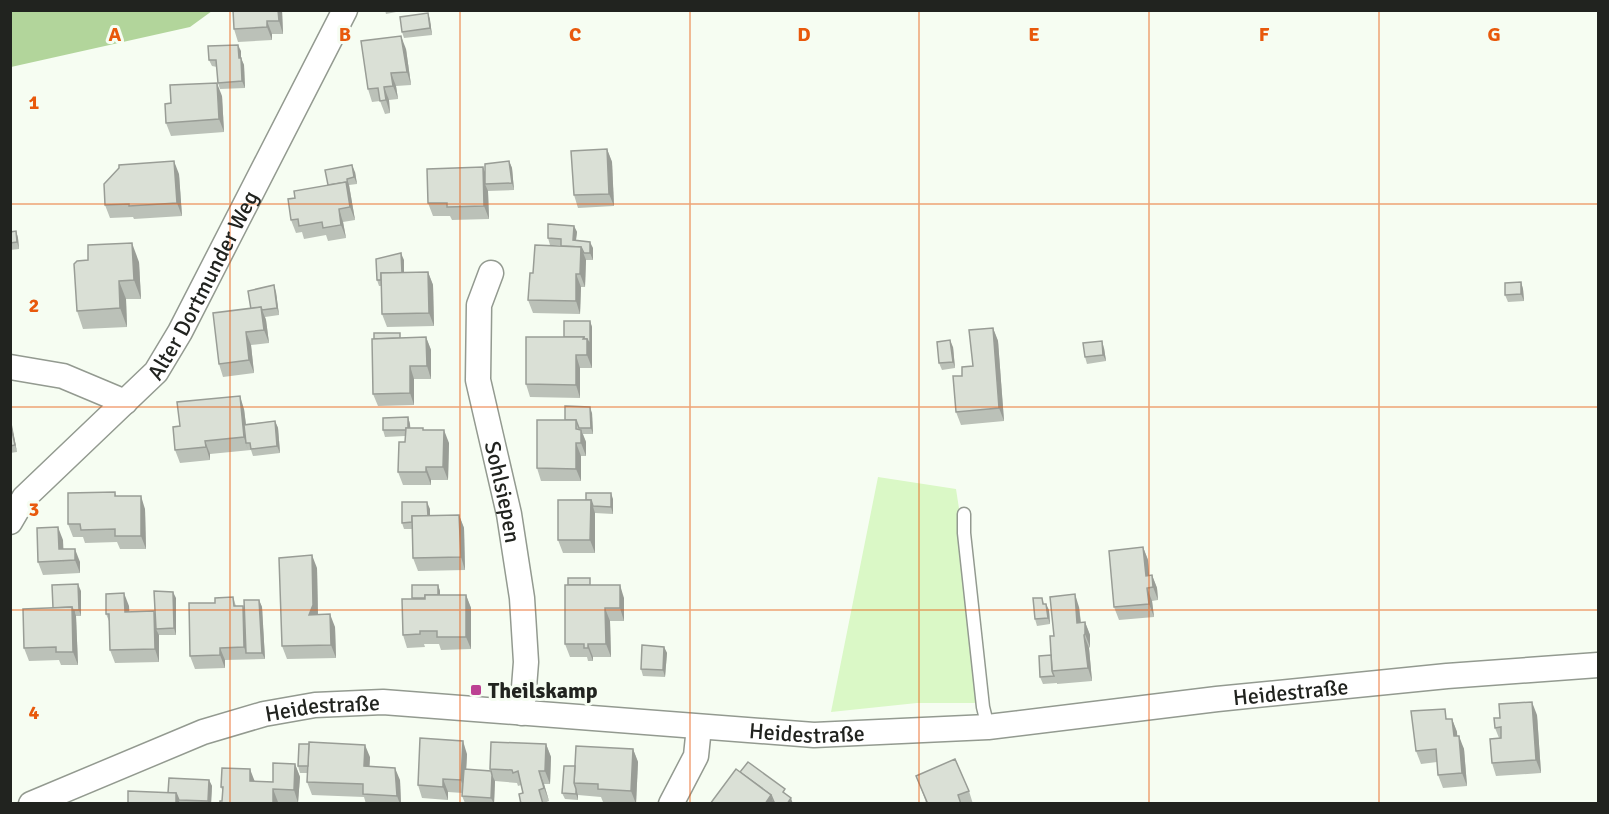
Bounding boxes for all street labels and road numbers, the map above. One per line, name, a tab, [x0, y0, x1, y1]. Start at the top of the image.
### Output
street label: Alter Dortmunder Weg	[141, 186, 264, 385]
street label: Sohlsiepen	[479, 438, 527, 545]
street label: Heidestraße	[1232, 672, 1349, 711]
street label: Heidestraße	[263, 689, 381, 727]
street label: Heidestraße	[748, 717, 865, 749]

